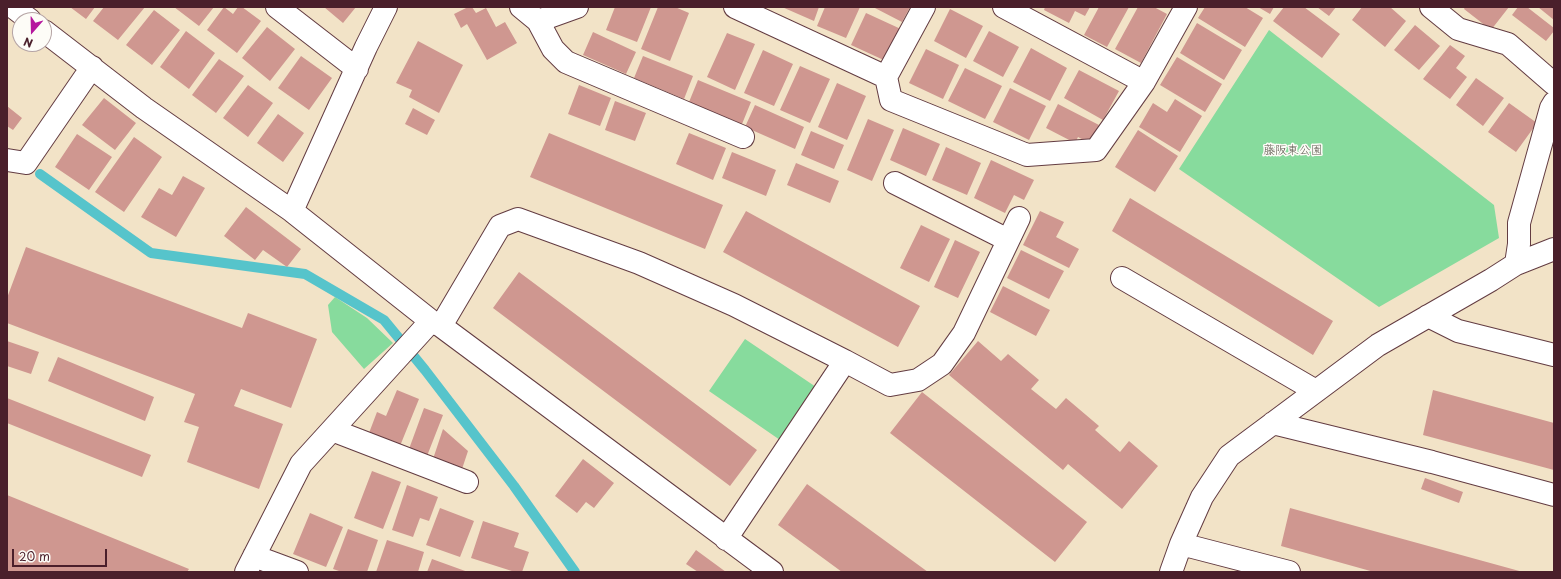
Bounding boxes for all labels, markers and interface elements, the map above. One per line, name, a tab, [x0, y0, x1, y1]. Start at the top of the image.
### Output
north arrow	[12, 12, 52, 52]
text: N	[21, 33, 35, 52]
park label: 藤阪東公園	[1263, 144, 1323, 158]
scale bar	[14, 541, 109, 567]
text: 20 m	[19, 547, 50, 565]

